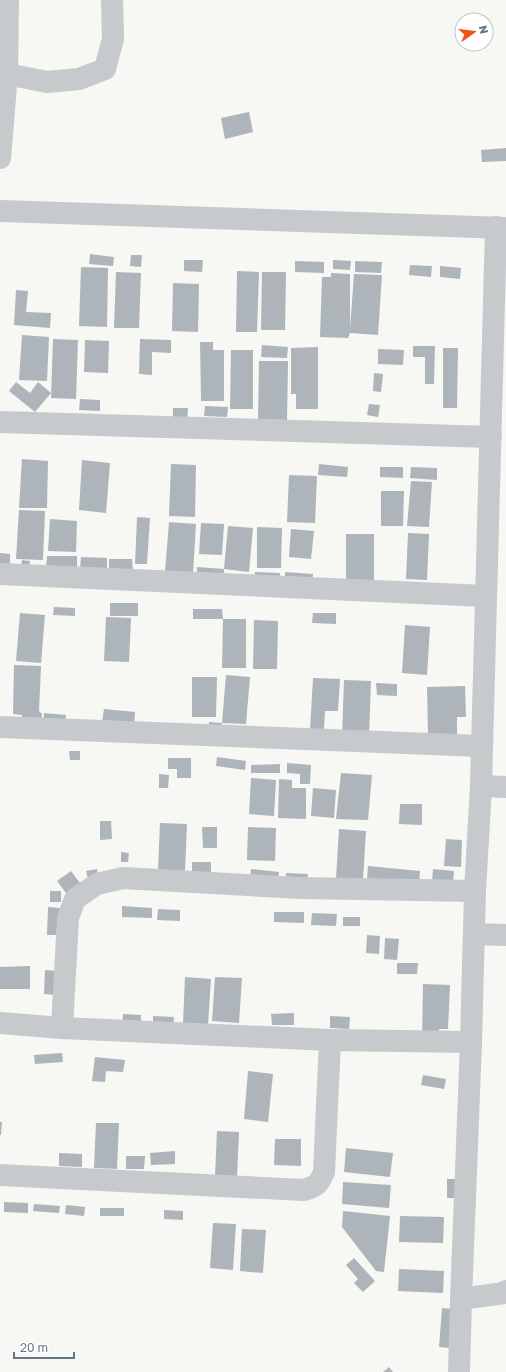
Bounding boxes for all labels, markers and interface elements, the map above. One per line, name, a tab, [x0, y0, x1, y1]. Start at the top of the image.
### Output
north arrow	[454, 12, 494, 52]
text: N	[477, 24, 492, 35]
scale bar	[14, 1334, 74, 1360]
text: 20 m	[20, 1340, 48, 1355]

